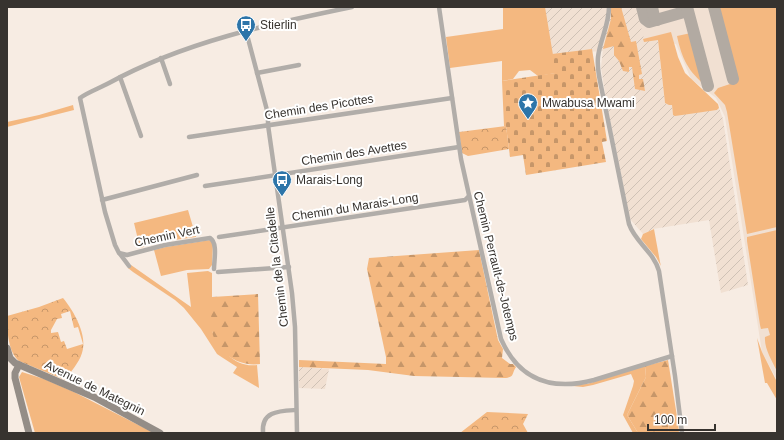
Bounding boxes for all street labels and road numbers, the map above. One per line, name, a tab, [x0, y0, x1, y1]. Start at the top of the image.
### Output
street label: Chemin des Picottes	[264, 91, 374, 123]
street label: Chemin des Avettes	[300, 138, 408, 168]
street label: Chemin du Marais-Long	[291, 190, 419, 224]
street label: Chemin Perrault-de-Jotemps	[471, 190, 521, 342]
street label: Chemin de la Citadelle	[263, 206, 291, 328]
street label: Chemin Vert	[133, 222, 201, 250]
street label: Avenue de Mategnin	[43, 358, 147, 418]

